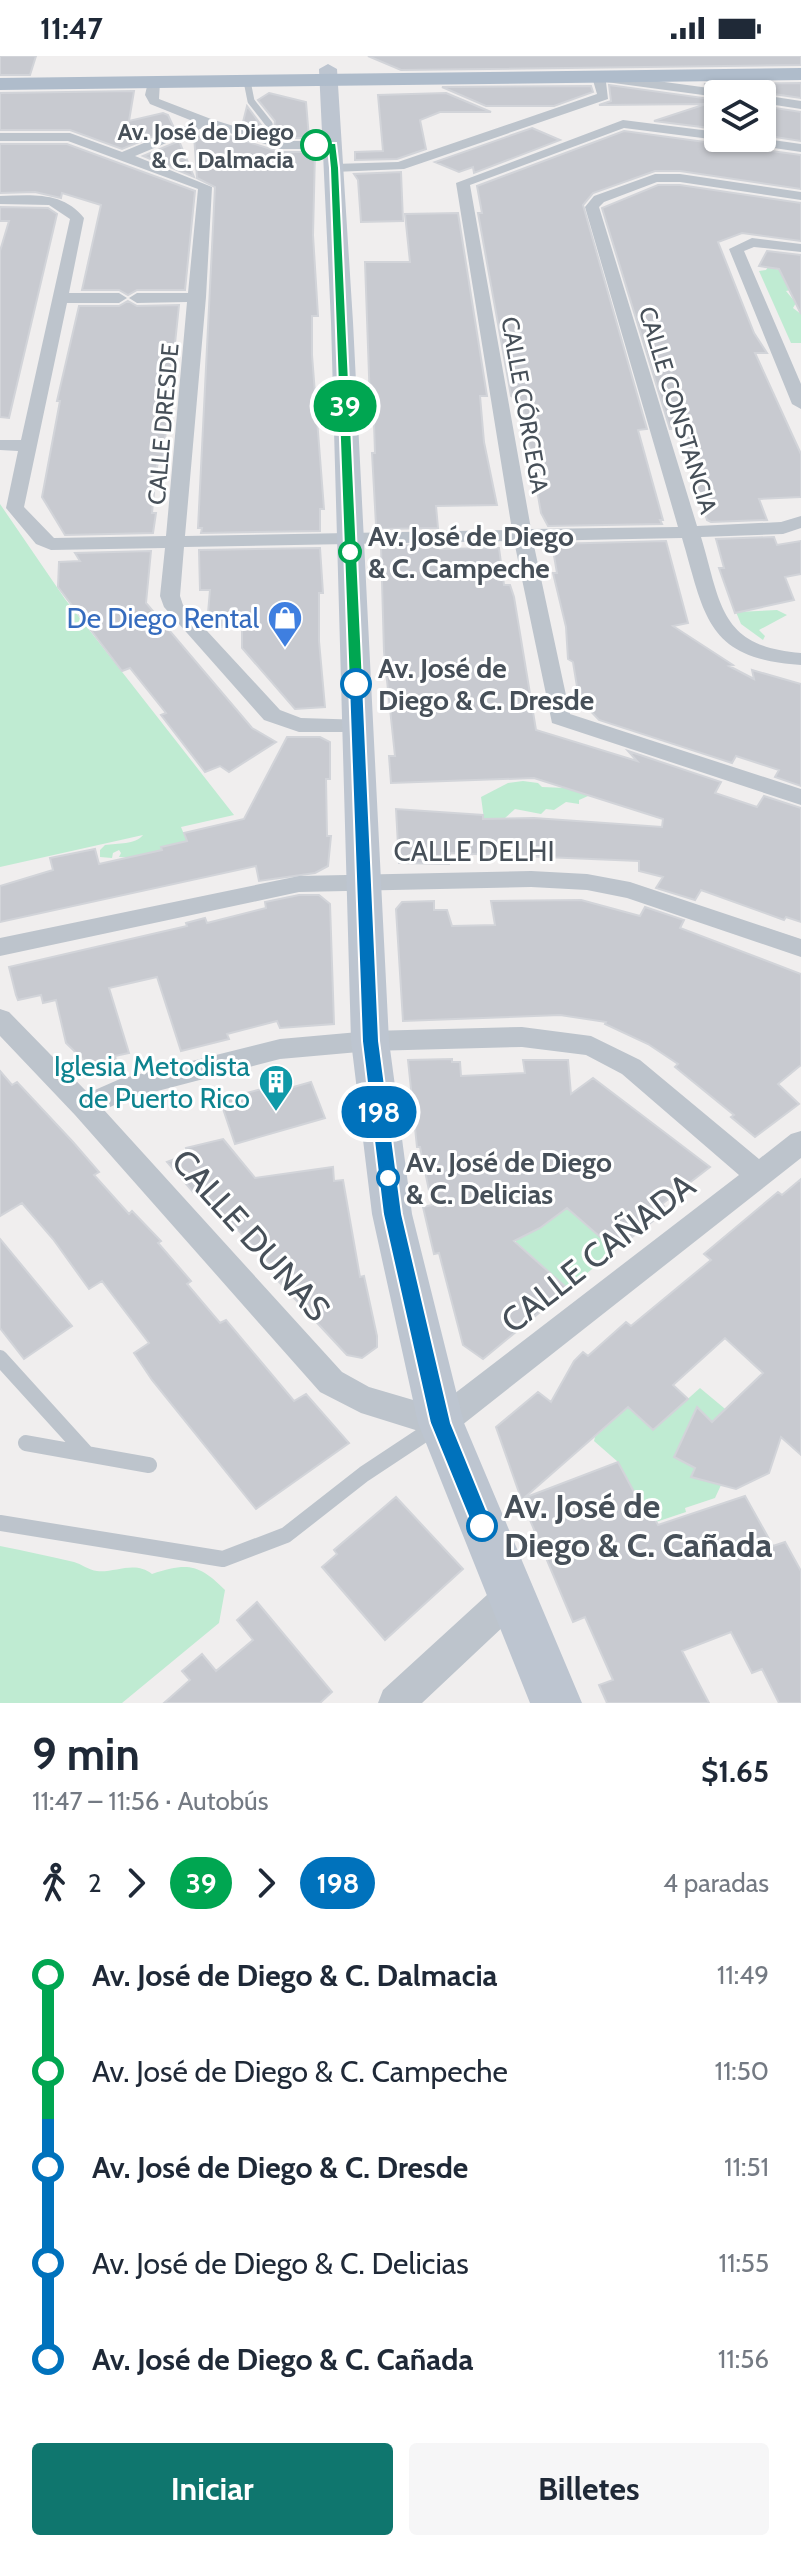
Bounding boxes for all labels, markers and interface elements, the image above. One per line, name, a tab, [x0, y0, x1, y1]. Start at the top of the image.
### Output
text: 11:47	[40, 10, 103, 47]
map controls	[704, 80, 776, 152]
button: layers	[704, 80, 776, 152]
place label: Av. José de Diego & C. Dalmacia	[118, 117, 294, 174]
marker: Av. José de Diego & C. Dalmacia	[301, 130, 331, 160]
street label: CALLE CONSTANCIA	[633, 303, 723, 517]
street label: CALLE CÓRCEGA	[495, 315, 555, 496]
street label: CALLE DRESDE	[141, 342, 185, 506]
line badge: 39	[309, 380, 381, 432]
text: 39	[330, 389, 360, 423]
place label: Av. José de Diego & C. Campeche	[368, 519, 574, 585]
marker: Av. José de Diego & C. Campeche	[339, 541, 361, 563]
shop icon: De Diego Rental	[266, 599, 304, 649]
place label: De Diego Rental	[67, 601, 259, 635]
place label: Av. José de Diego & C. Dresde	[378, 651, 594, 717]
marker: Av. José de Diego & C. Dresde	[341, 669, 371, 699]
street label: CALLE DELHI	[393, 834, 555, 868]
place label: Iglesia Metodista de Puerto Rico	[54, 1049, 251, 1115]
building icon: Iglesia Metodista de Puerto Rico	[257, 1063, 295, 1113]
line badge: 198	[333, 1086, 425, 1138]
text: 198	[358, 1095, 400, 1129]
street label: CALLE DUNAS	[163, 1140, 339, 1330]
place label: Av. José de Diego & C. Delicias	[406, 1145, 612, 1211]
street label: CALLE CAÑADA	[493, 1164, 703, 1342]
marker: Av. José de Diego & C. Delicias	[377, 1167, 399, 1189]
place label: Av. José de Diego & C. Cañada	[504, 1485, 772, 1566]
marker: Av. José de Diego & C. Cañada	[467, 1511, 497, 1541]
text: 9 min	[32, 1728, 140, 1781]
text: $1.65	[701, 1753, 769, 1790]
text: 11:47 – 11:56 · Autobús	[32, 1785, 269, 1817]
icon: walk	[32, 1861, 76, 1905]
icon: forward	[114, 1861, 158, 1905]
icon: forward	[244, 1861, 288, 1905]
text: 39	[186, 1866, 216, 1900]
text: 198	[316, 1866, 359, 1900]
text: 2	[88, 1867, 102, 1899]
text: 4 paradas	[663, 1867, 769, 1899]
text: Av. José de Diego & C. Dalmacia	[92, 1957, 498, 1994]
text: 11:49	[717, 1959, 769, 1991]
text: Av. José de Diego & C. Campeche	[92, 2053, 508, 2090]
text: 11:50	[714, 2055, 769, 2087]
text: Av. José de Diego & C. Dresde	[92, 2149, 468, 2186]
text: 11:51	[724, 2151, 769, 2183]
text: Av. José de Diego & C. Delicias	[92, 2245, 469, 2282]
text: 11:55	[719, 2247, 769, 2279]
text: Av. José de Diego & C. Cañada	[92, 2341, 473, 2378]
text: 11:56	[718, 2343, 769, 2375]
button: Iniciar	[32, 2443, 393, 2535]
button: Billetes	[409, 2443, 769, 2535]

